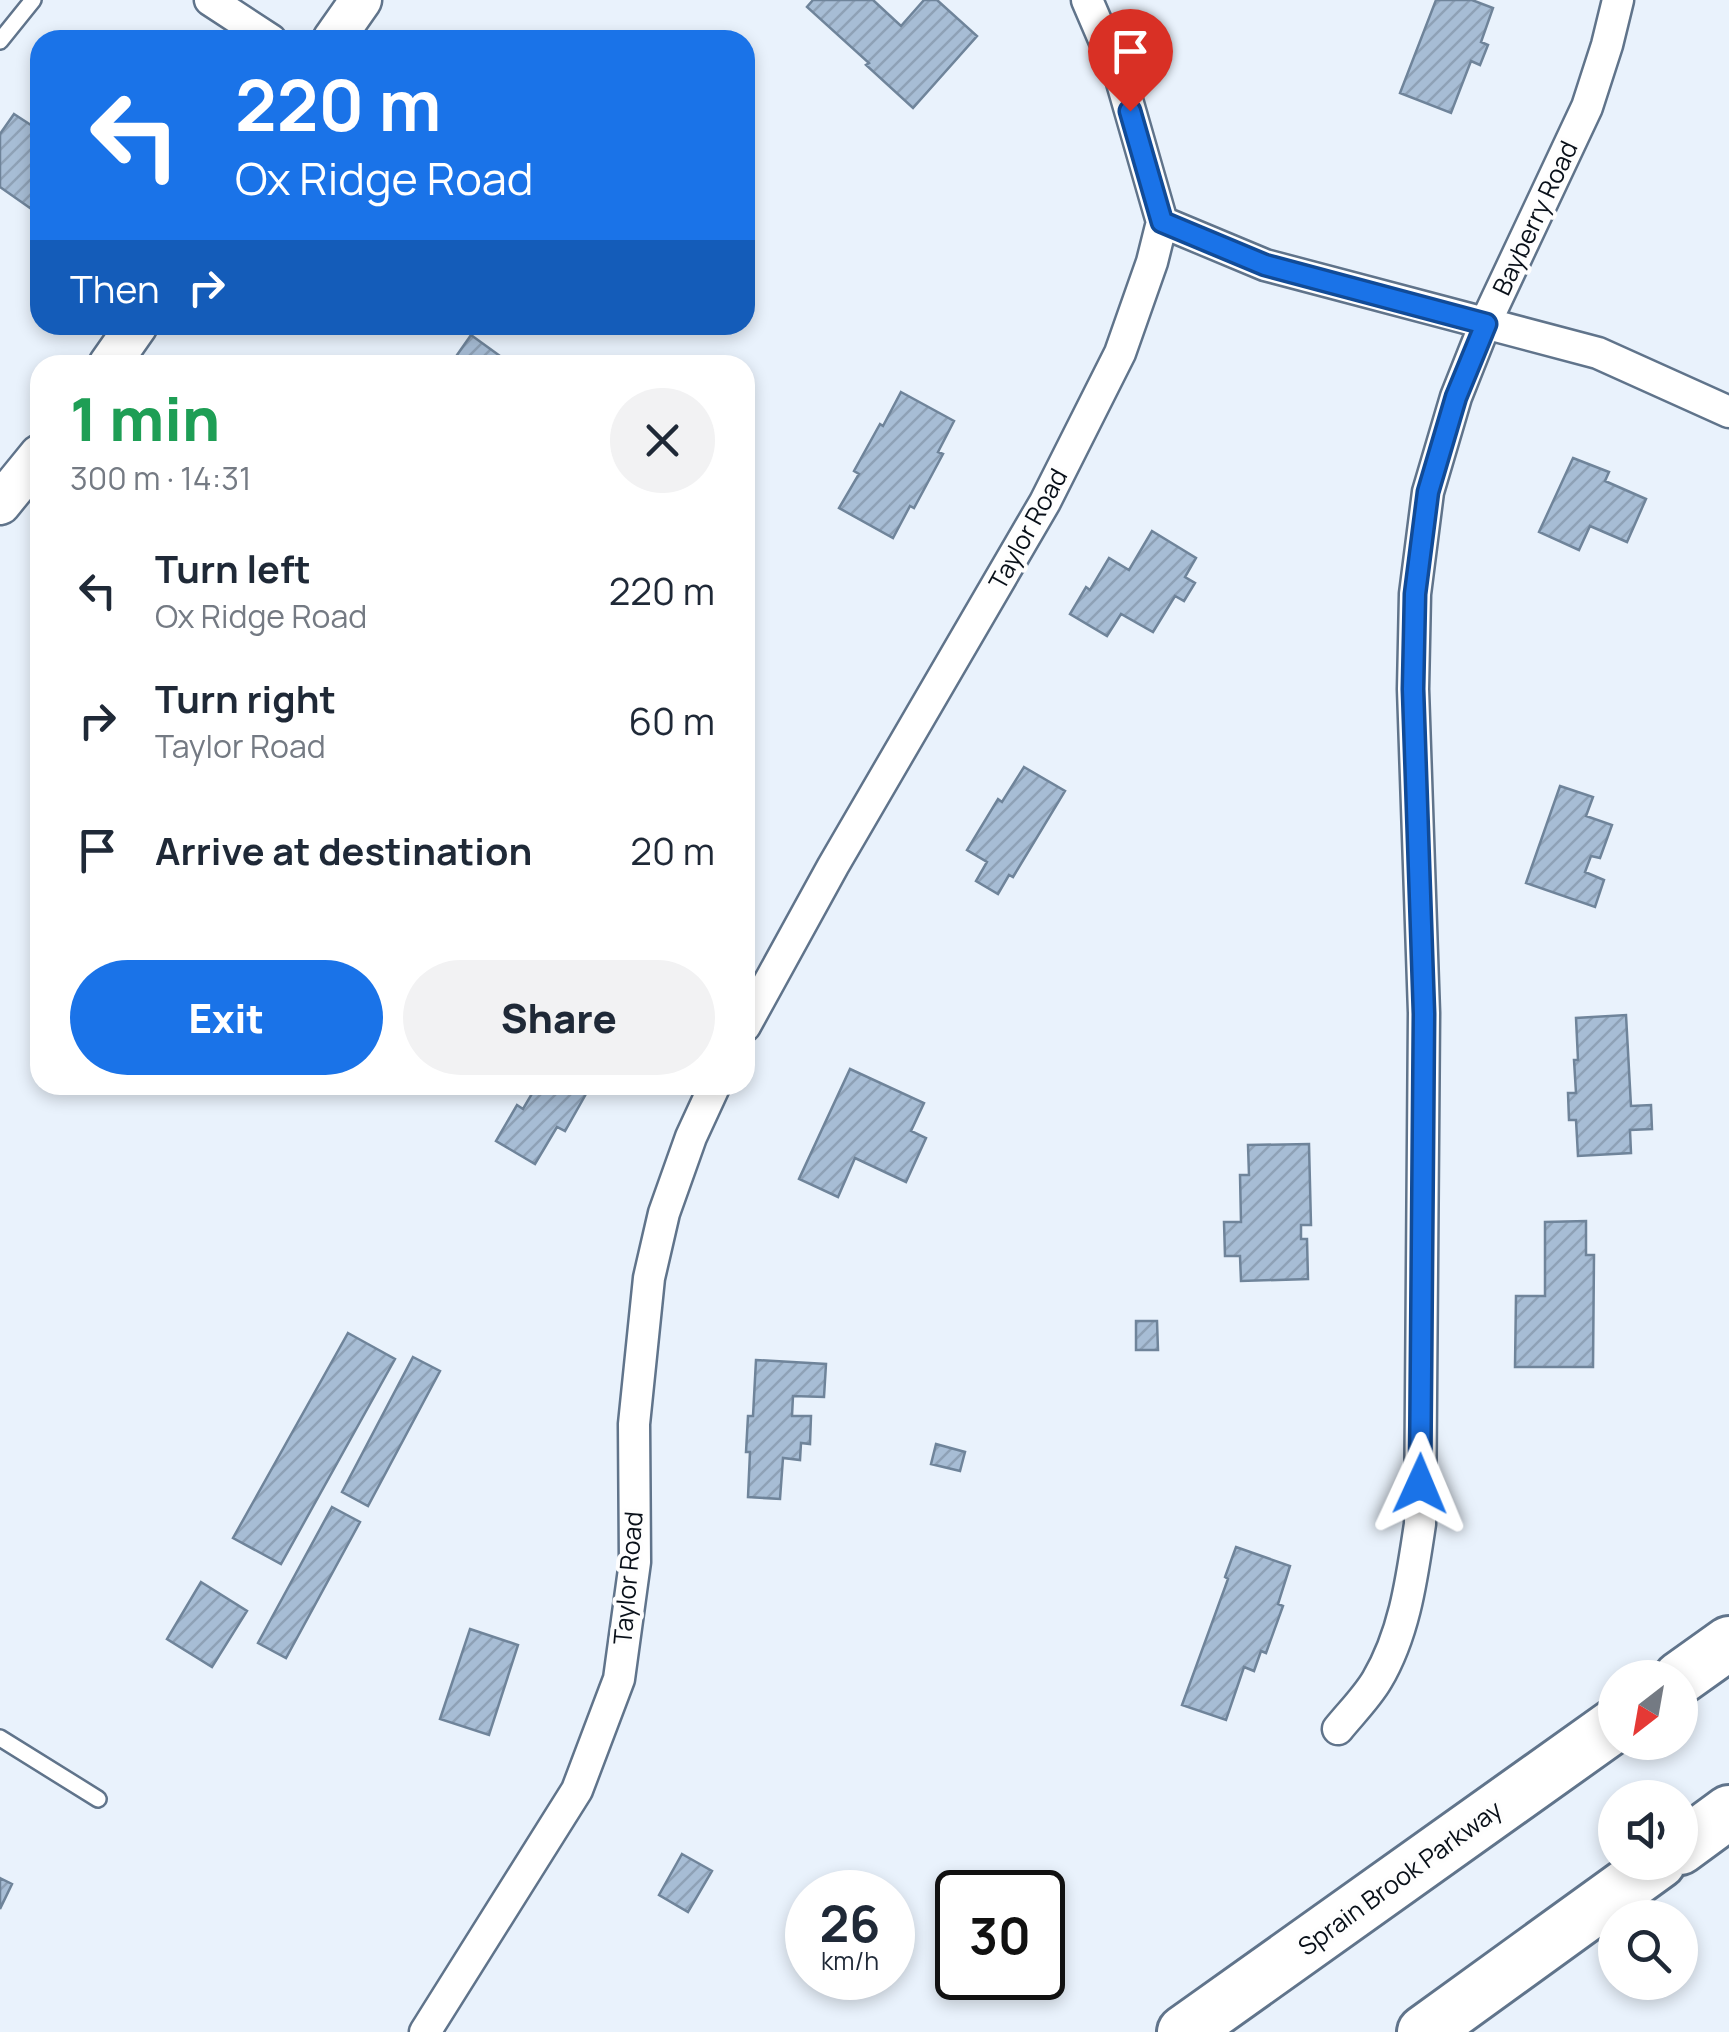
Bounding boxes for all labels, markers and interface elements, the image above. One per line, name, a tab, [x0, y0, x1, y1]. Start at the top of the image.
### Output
pin	[1088, 9, 1173, 112]
icon: arrive	[1103, 24, 1158, 79]
text: 220 m	[235, 56, 441, 152]
icon: left	[70, 70, 200, 200]
street label: Bayberry Road	[1484, 135, 1586, 301]
text: Ox Ridge Road	[235, 147, 534, 209]
icon: right	[179, 260, 234, 315]
text: Then	[70, 262, 159, 314]
text: 1 min	[70, 377, 220, 459]
button: close	[610, 388, 715, 493]
text: 300 m · 14:31	[70, 456, 251, 500]
street label: Taylor Road	[980, 462, 1075, 596]
text: Turn left	[155, 542, 311, 594]
icon: left	[70, 563, 125, 618]
text: 220 m	[609, 564, 715, 616]
text: Ox Ridge Road	[155, 594, 367, 638]
text: Turn right	[155, 672, 336, 724]
icon: right	[70, 693, 125, 748]
text: 60 m	[628, 694, 715, 746]
text: Taylor Road	[155, 724, 326, 768]
icon: arrive	[70, 823, 125, 878]
text: Arrive at destination	[155, 824, 532, 876]
text: 20 m	[630, 824, 715, 876]
button: Exit	[70, 960, 383, 1075]
button: Share	[403, 960, 715, 1075]
position arrow	[1368, 1432, 1472, 1536]
street label: Taylor Road	[604, 1510, 651, 1646]
north arrow	[1598, 1660, 1698, 1760]
map controls	[1598, 1660, 1698, 2000]
button: sound	[1598, 1780, 1698, 1880]
street label: Sprain Brook Parkway	[1291, 1792, 1509, 1963]
speed limit sign: 30	[935, 1870, 1065, 2000]
text: 26	[820, 1889, 880, 1957]
button: search	[1598, 1900, 1698, 2000]
text: km/h	[821, 1943, 879, 1978]

